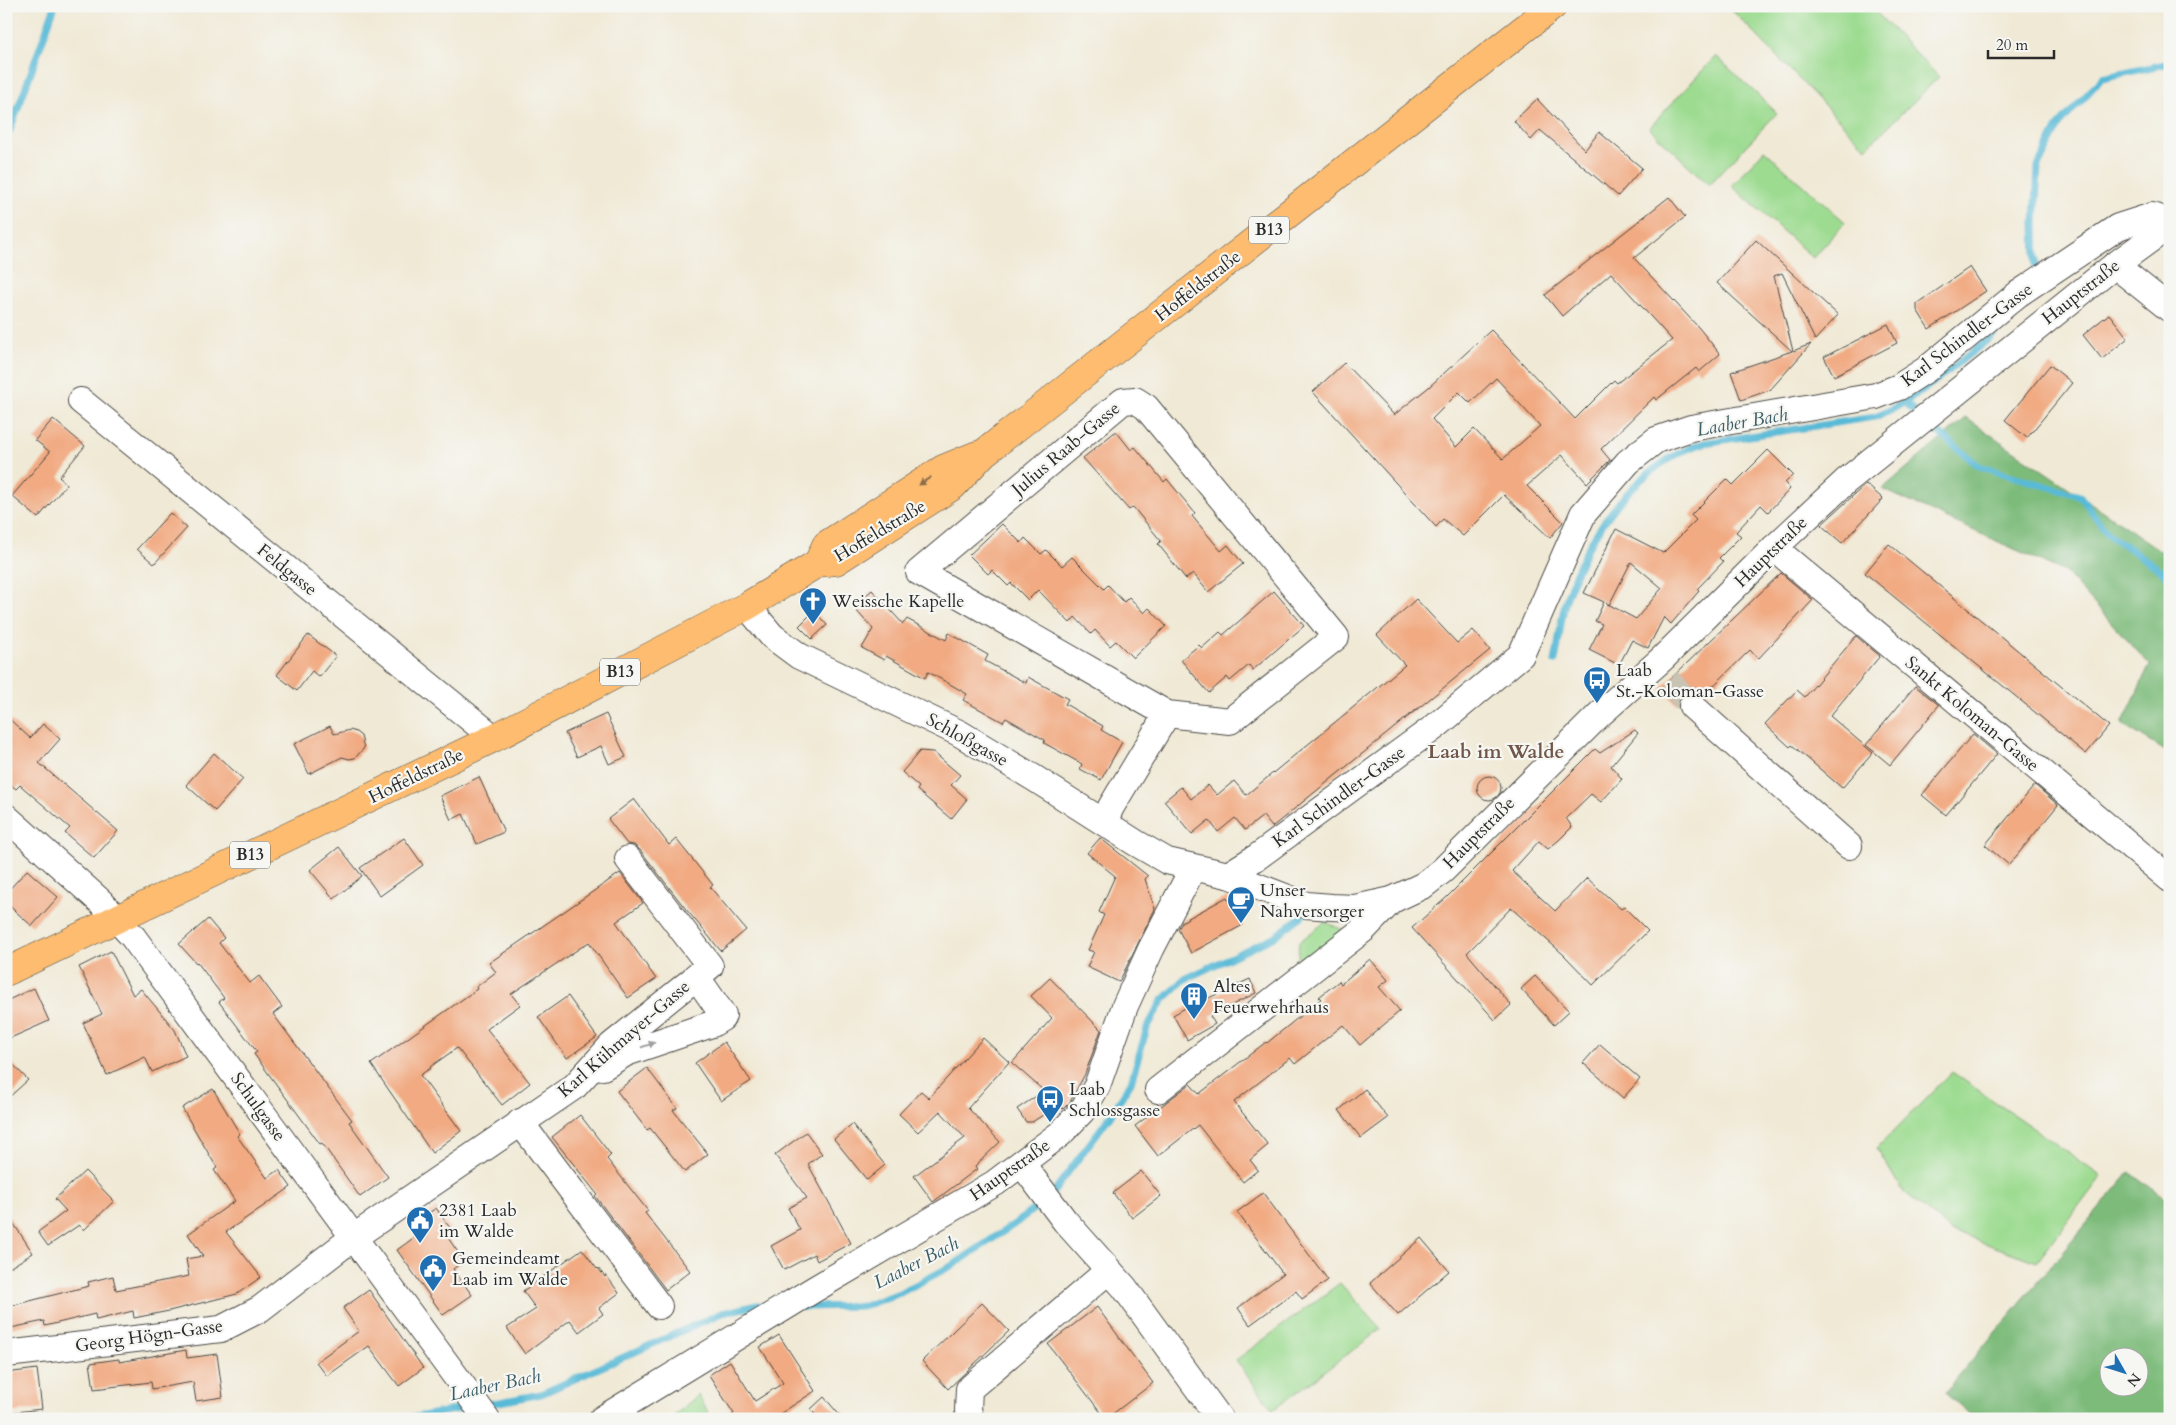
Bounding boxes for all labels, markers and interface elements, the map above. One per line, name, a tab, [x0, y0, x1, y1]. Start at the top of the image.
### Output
scale bar	[1988, 28, 2055, 60]
text: 20 m	[1996, 35, 2028, 55]
road number: B13	[1249, 216, 1289, 244]
street label: Hoffeldstraße	[1150, 244, 1246, 328]
street label: Hauptstraße	[2037, 254, 2125, 330]
street label: Karl Schindler-Gasse	[1896, 277, 2038, 393]
street label: Julius Raab-Gasse	[1004, 396, 1125, 504]
water label: Laaber Bach	[1694, 401, 1790, 443]
one-way arrow	[918, 476, 931, 485]
street label: Hoffeldstraße	[829, 494, 931, 568]
street label: Hauptstraße	[1729, 511, 1813, 593]
street label: Feldgasse	[252, 538, 322, 602]
church icon: Weissche Kapelle	[798, 586, 828, 625]
place label: Weissche Kapelle	[831, 589, 965, 614]
street label: Sankt Koloman-Gasse	[1900, 650, 2044, 778]
place label: Laab St.-Koloman-Gasse	[1616, 658, 1764, 704]
road number: B13	[600, 659, 640, 686]
bus stop icon: Laab St.-Koloman-Gasse	[1582, 665, 1612, 704]
street label: Schloßgasse	[921, 707, 1013, 773]
district label: Laab im Walde	[1427, 738, 1565, 765]
street label: Karl Schindler-Gasse	[1267, 740, 1411, 854]
street label: Hoffeldstraße	[364, 742, 468, 810]
street label: Hauptstraße	[1437, 791, 1521, 875]
road number: B13	[230, 842, 270, 868]
place label: Unser Nahversorger	[1260, 878, 1364, 924]
cafe icon: Unser Nahversorger	[1226, 885, 1256, 924]
place label: Altes Feuerwehrhaus	[1213, 974, 1329, 1020]
street label: Karl Kühmayer-Gasse	[552, 975, 696, 1103]
building icon: Altes Feuerwehrhaus	[1179, 981, 1209, 1020]
one-way arrow	[641, 1041, 656, 1049]
street label: Schulgasse	[224, 1067, 292, 1147]
place label: Laab Schlossgasse	[1069, 1077, 1161, 1123]
bus stop icon: Laab Schlossgasse	[1035, 1084, 1065, 1123]
street label: Hauptstraße	[965, 1133, 1055, 1207]
place label: 2381 Laab im Walde	[439, 1198, 517, 1244]
public building icon: 2381 Laab im Walde	[405, 1205, 435, 1244]
water label: Laaber Bach	[869, 1230, 963, 1296]
place label: Gemeindeamt Laab im Walde	[452, 1246, 568, 1292]
public building icon: Gemeindeamt Laab im Walde	[418, 1253, 448, 1292]
street label: Georg Högn-Gasse	[73, 1313, 225, 1359]
north arrow	[2098, 1348, 2148, 1398]
water label: Laaber Bach	[447, 1363, 543, 1407]
text: N	[2123, 1369, 2145, 1391]

